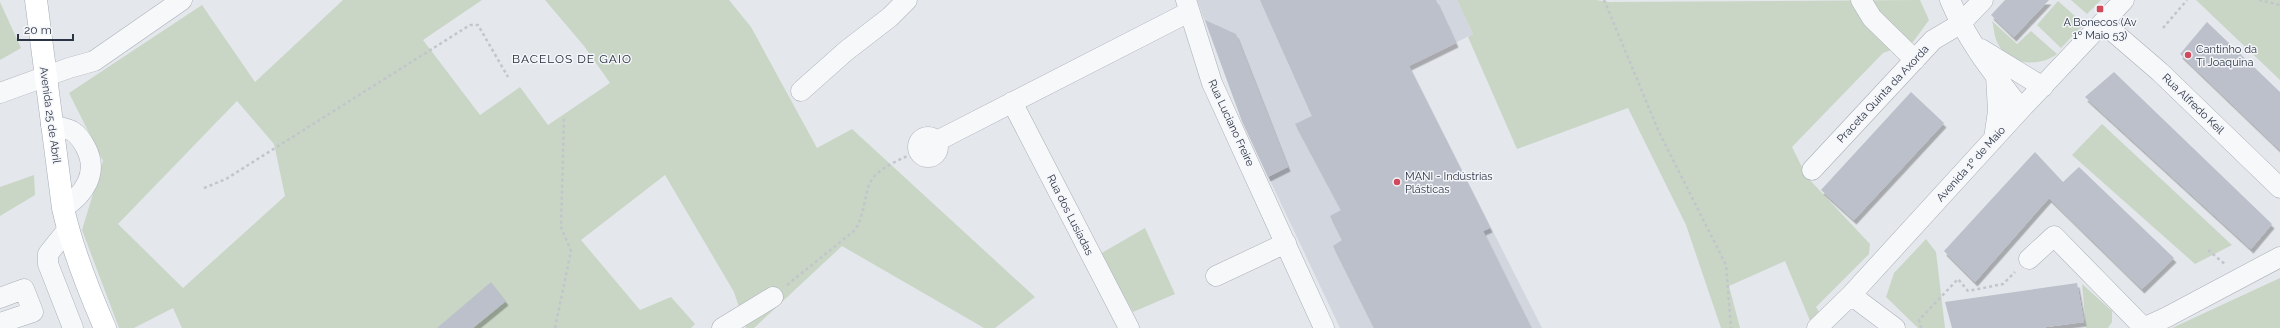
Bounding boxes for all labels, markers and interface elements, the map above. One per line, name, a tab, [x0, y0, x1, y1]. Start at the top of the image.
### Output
marker: A Bonecos (Av 1º Maio 53)	[2095, 4, 2105, 14]
scale bar	[18, 16, 73, 42]
place label: A Bonecos (Av 1º Maio 53)	[2063, 16, 2137, 42]
text: 20 m	[24, 23, 52, 37]
street label: Praceta Quinta da Axorda	[1834, 43, 1932, 145]
place label: Cantinho da Ti Joaquina	[2196, 43, 2257, 69]
marker: Cantinho da Ti Joaquina	[2183, 50, 2193, 60]
district label: BACELOS DE GAIO	[512, 52, 632, 66]
street label: Avenida 25 de Abril	[37, 66, 63, 164]
street label: Rua Alfredo Keil	[2159, 71, 2227, 137]
street label: Rua Luciano Freire	[1205, 78, 1257, 169]
street label: Avenida 1º de Maio	[1934, 123, 2008, 204]
place label: MANI - Indústrias Plásticas	[1405, 170, 1493, 196]
street label: Rua dos Lusíadas	[1044, 173, 1096, 257]
marker: MANI - Indústrias Plásticas	[1392, 177, 1402, 187]

